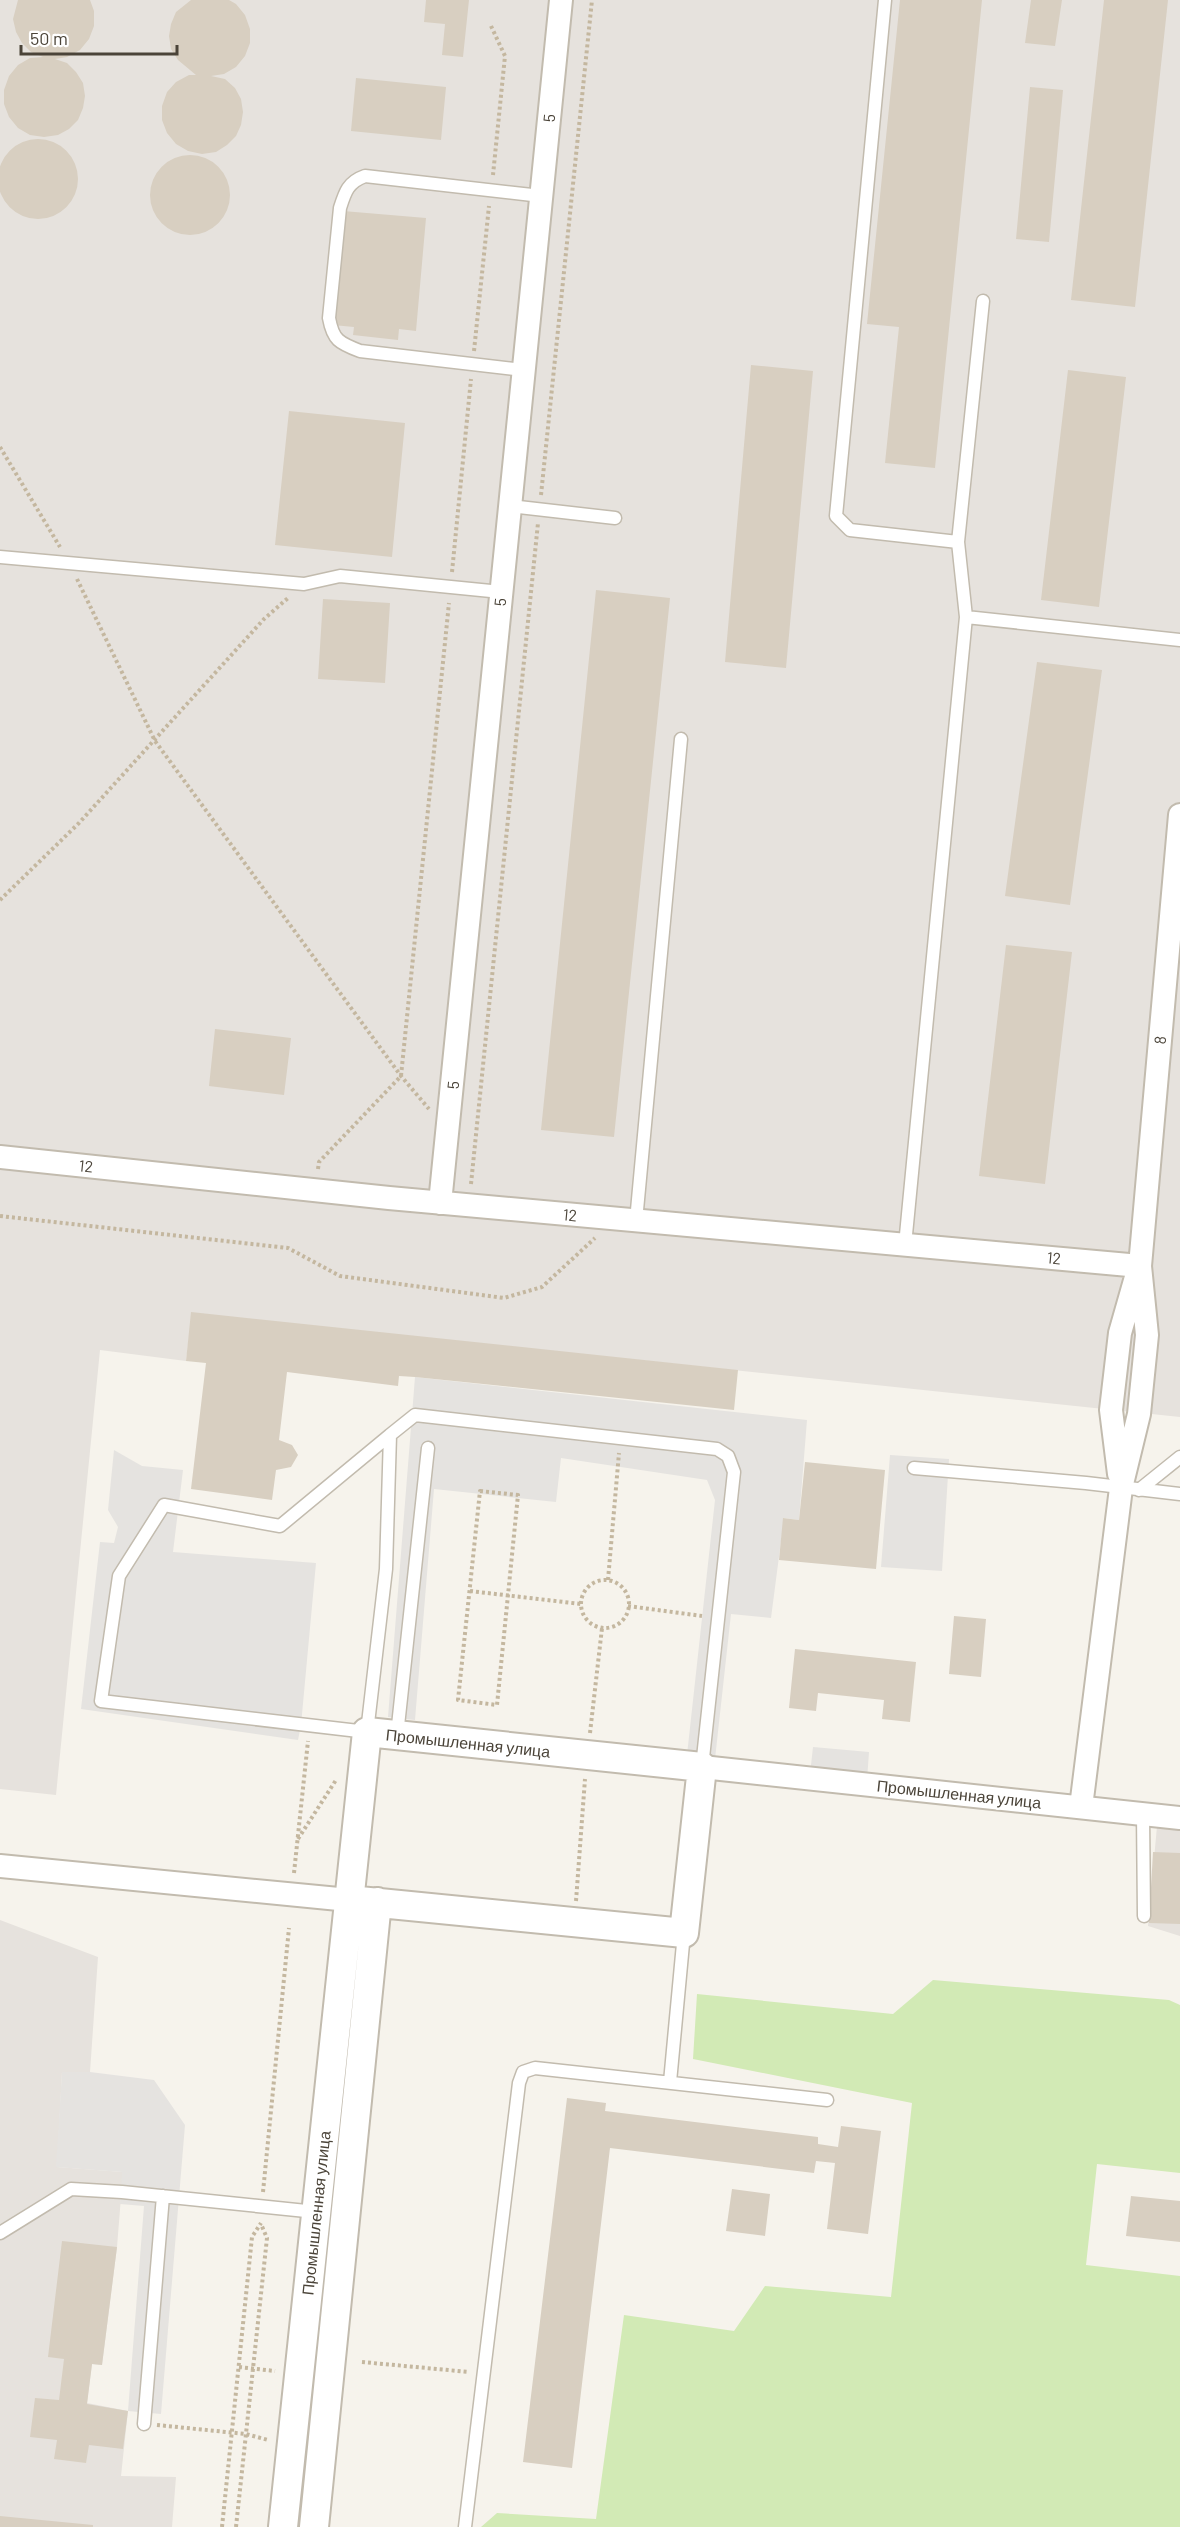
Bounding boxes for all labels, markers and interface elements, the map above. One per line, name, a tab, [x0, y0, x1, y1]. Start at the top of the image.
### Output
scale bar	[21, 18, 177, 56]
text: 50 m	[30, 27, 68, 49]
street label: 5	[539, 113, 558, 123]
street label: 5	[490, 597, 509, 607]
street label: 8	[1150, 1035, 1169, 1045]
street label: 5	[443, 1080, 462, 1090]
street label: 12	[78, 1155, 94, 1176]
street label: 12	[562, 1204, 578, 1225]
street label: 12	[1046, 1247, 1062, 1268]
street label: Промышленная улица	[385, 1724, 551, 1761]
street label: Промышленная улица	[876, 1775, 1042, 1812]
street label: Промышленная улица	[297, 2130, 334, 2296]

